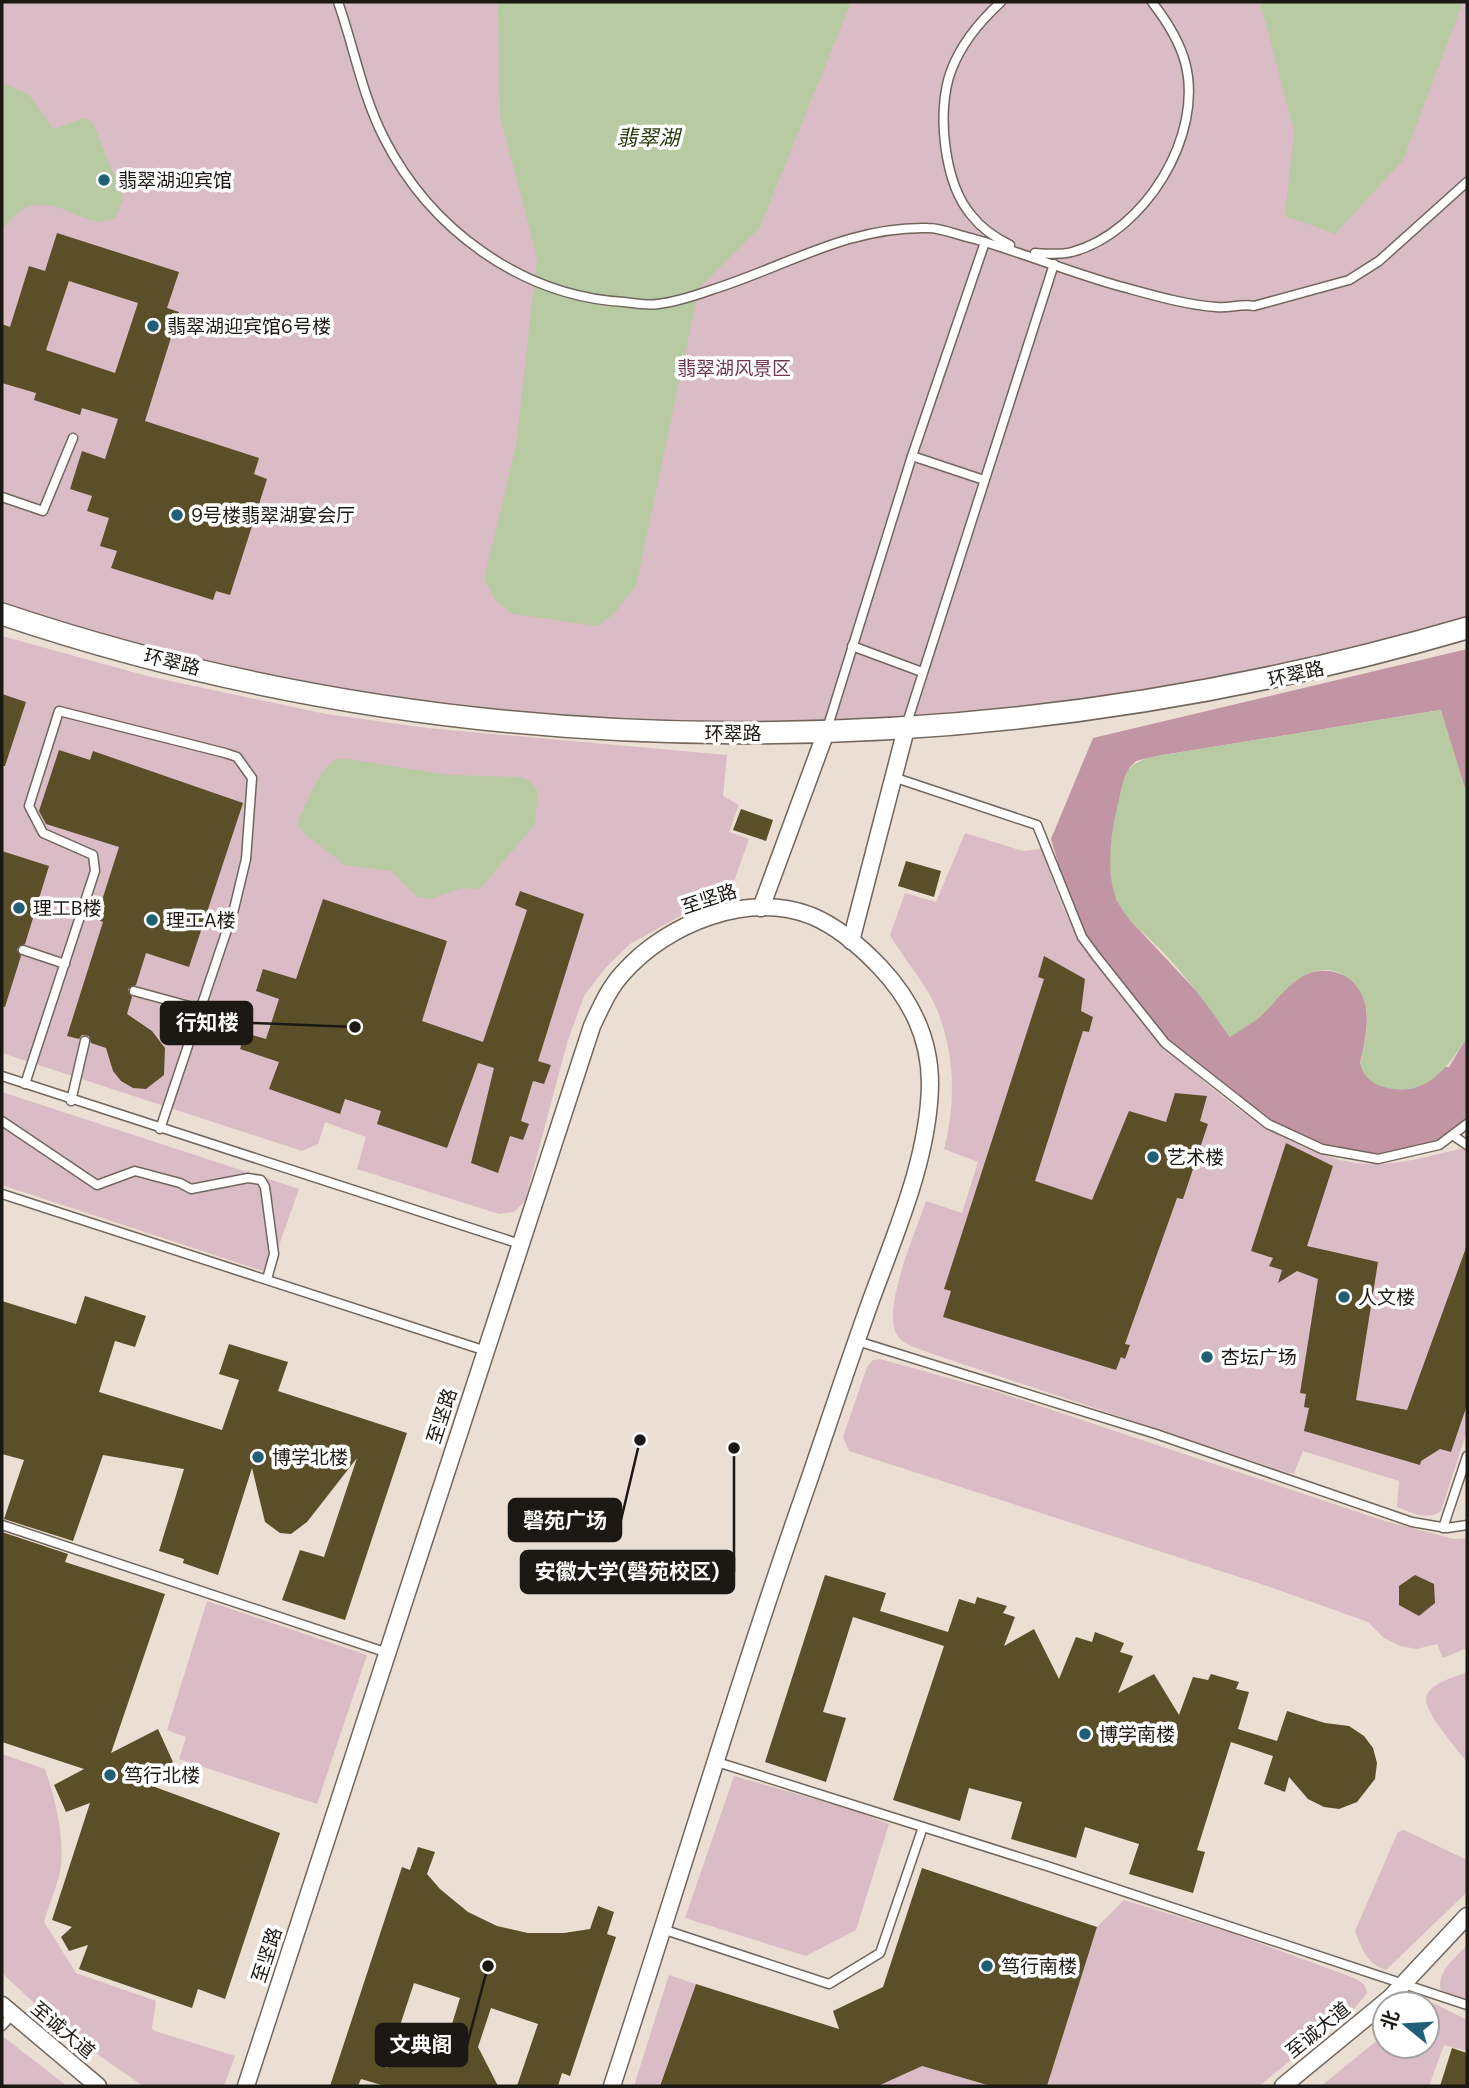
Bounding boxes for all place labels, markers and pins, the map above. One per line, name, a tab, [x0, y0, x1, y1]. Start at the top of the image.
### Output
place label: 翡翠湖迎宾馆	[118, 168, 232, 193]
marker: 翡翠湖迎宾馆	[96, 172, 112, 188]
place label: 翡翠湖迎宾馆6号楼	[167, 314, 331, 339]
marker: 翡翠湖迎宾馆6号楼	[145, 318, 161, 334]
place label: 9号楼翡翠湖宴会厅	[191, 503, 355, 528]
marker: 9号楼翡翠湖宴会厅	[169, 507, 185, 523]
place label: 理工B楼	[33, 896, 101, 921]
marker: 理工B楼	[11, 900, 27, 916]
place label: 理工A楼	[166, 908, 236, 933]
marker: 理工A楼	[144, 912, 160, 928]
callout: 行知楼	[161, 1002, 252, 1044]
place label: 艺术楼	[1167, 1145, 1224, 1170]
marker: 艺术楼	[1145, 1149, 1161, 1165]
place label: 人文楼	[1358, 1285, 1415, 1310]
marker: 人文楼	[1336, 1289, 1352, 1305]
place label: 杏坛广场	[1221, 1345, 1297, 1370]
marker: 杏坛广场	[1199, 1349, 1215, 1365]
place label: 博学北楼	[272, 1445, 348, 1470]
marker: 博学北楼	[250, 1449, 266, 1465]
callout: 磬苑广场	[509, 1499, 621, 1541]
callout: 安徽大学(磬苑校区)	[521, 1551, 734, 1593]
place label: 博学南楼	[1099, 1722, 1175, 1747]
marker: 博学南楼	[1077, 1726, 1093, 1742]
place label: 笃行北楼	[124, 1763, 200, 1788]
marker: 笃行北楼	[102, 1767, 118, 1783]
place label: 笃行南楼	[1001, 1954, 1077, 1979]
marker: 笃行南楼	[979, 1958, 995, 1974]
callout: 文典阁	[376, 2024, 467, 2066]

